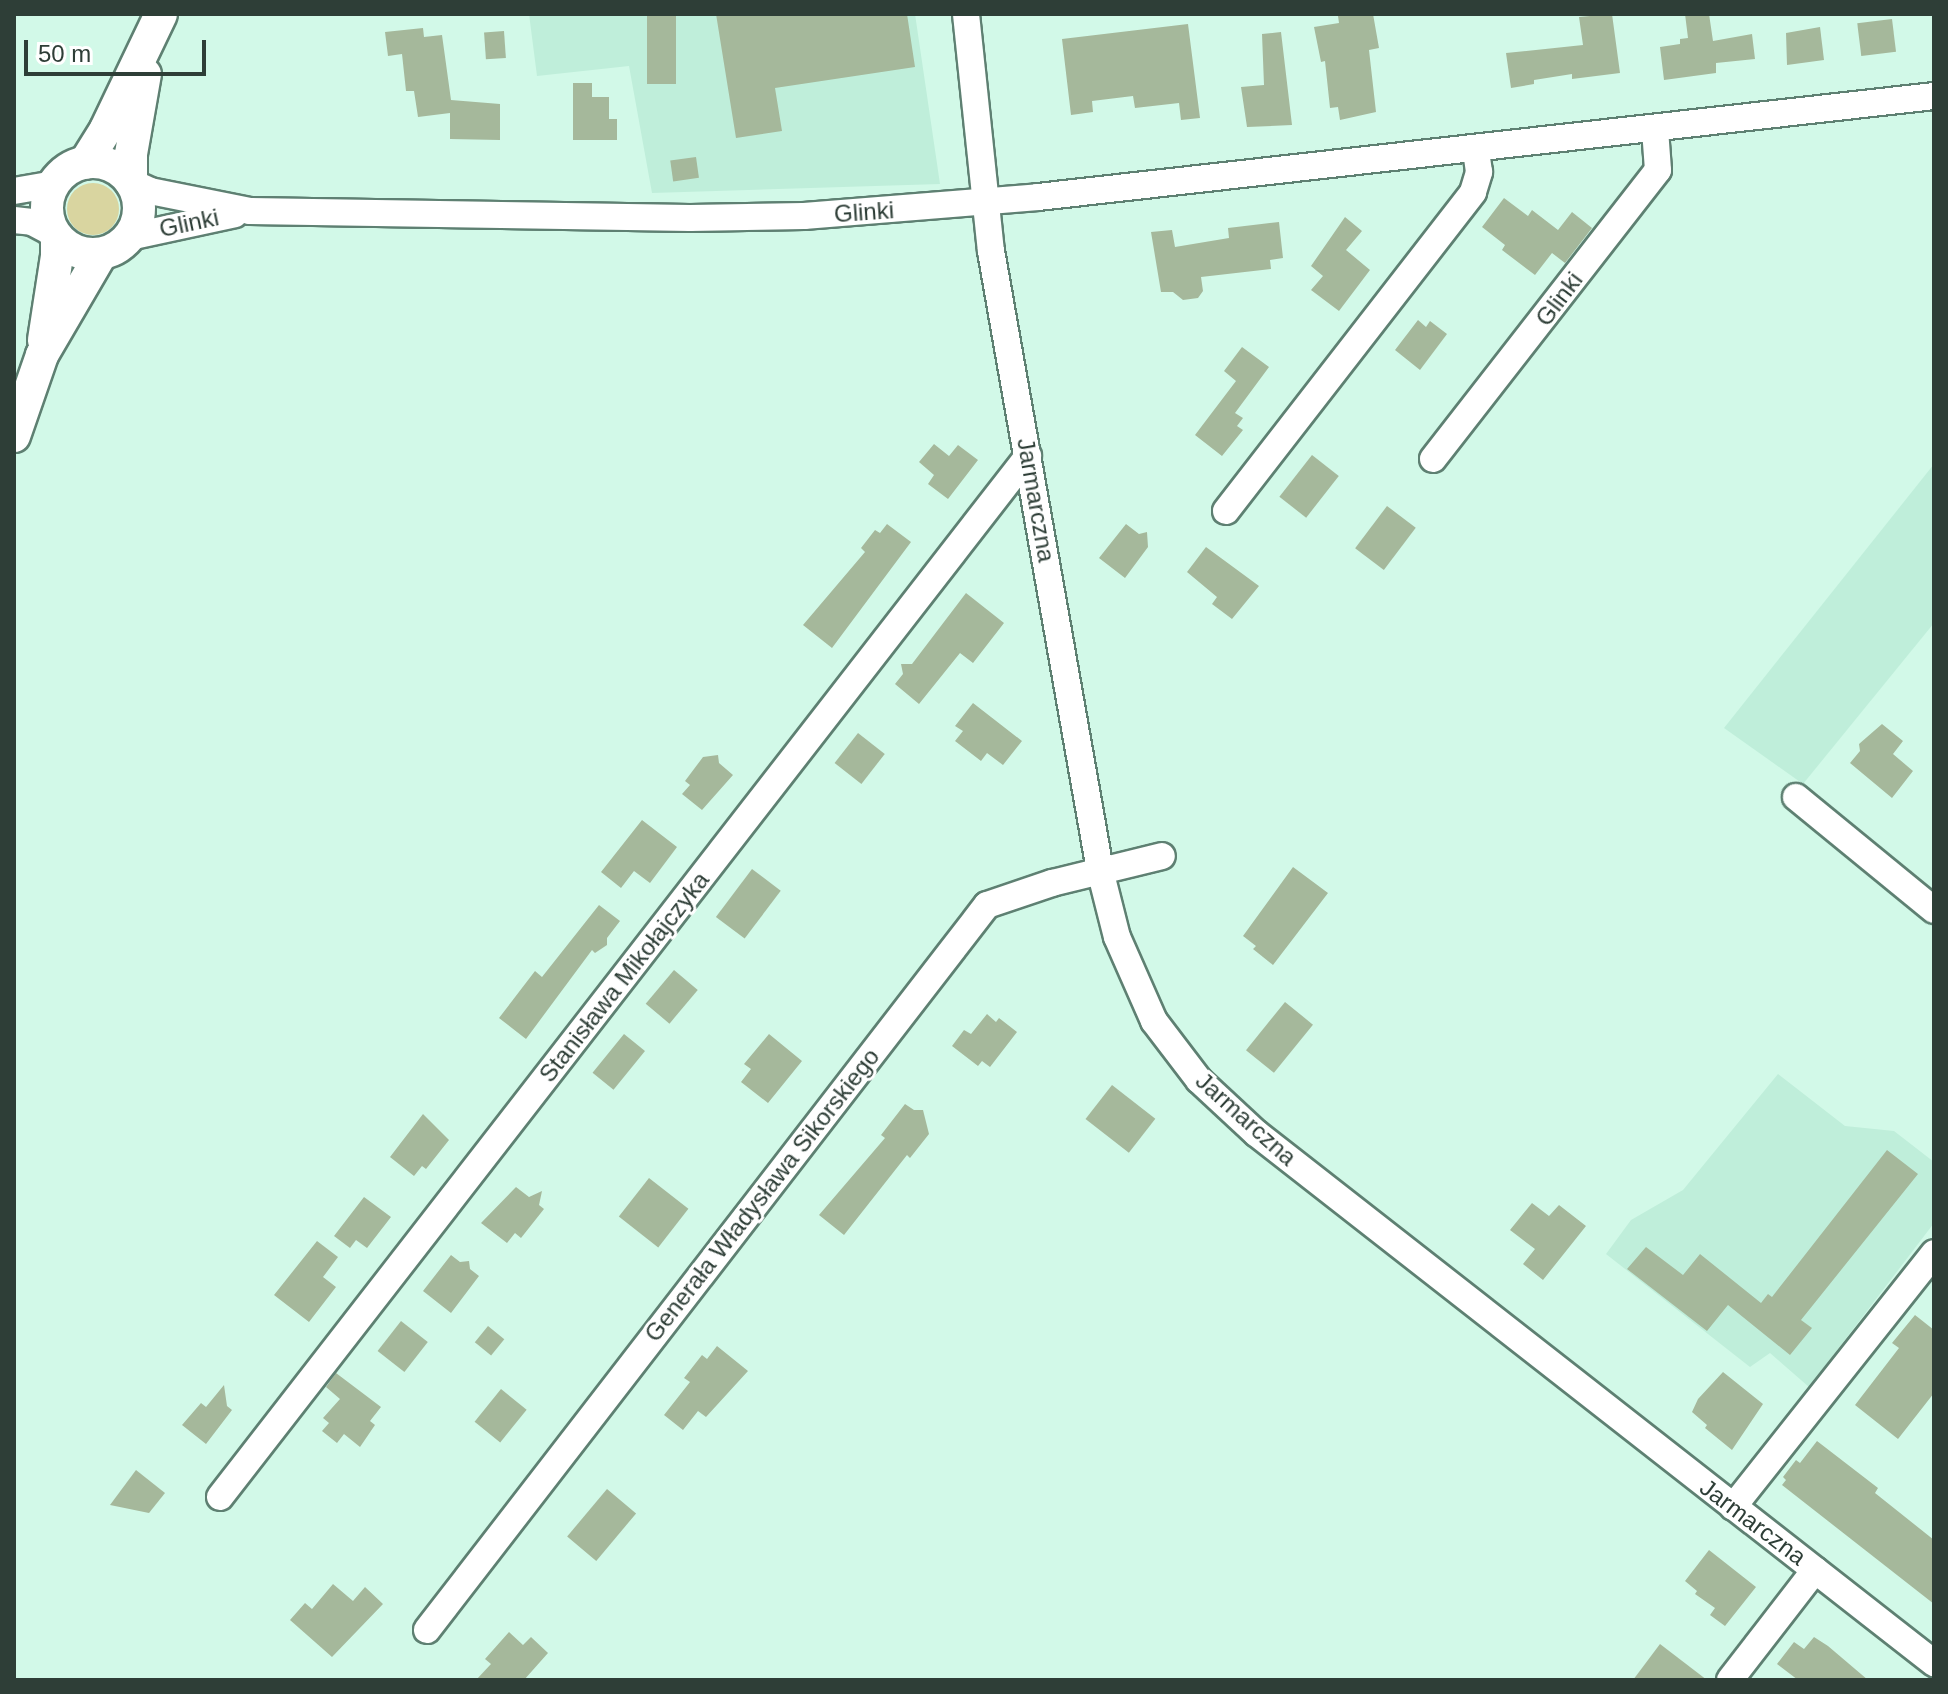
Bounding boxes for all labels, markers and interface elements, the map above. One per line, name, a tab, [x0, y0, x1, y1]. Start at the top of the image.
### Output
scale bar	[28, 24, 210, 74]
text: 50 m	[38, 40, 91, 67]
street label: Glinki	[833, 196, 895, 228]
street label: Glinki	[157, 203, 221, 243]
street label: Glinki	[1529, 266, 1589, 332]
street label: Jarmarczna	[1011, 436, 1061, 564]
street label: Stanisława Mikołajczyka	[533, 866, 715, 1088]
street label: Generała Władysława Sikorskiego	[639, 1043, 885, 1347]
street label: Jarmarczna	[1190, 1066, 1302, 1172]
street label: Jarmarczna	[1694, 1473, 1812, 1571]

